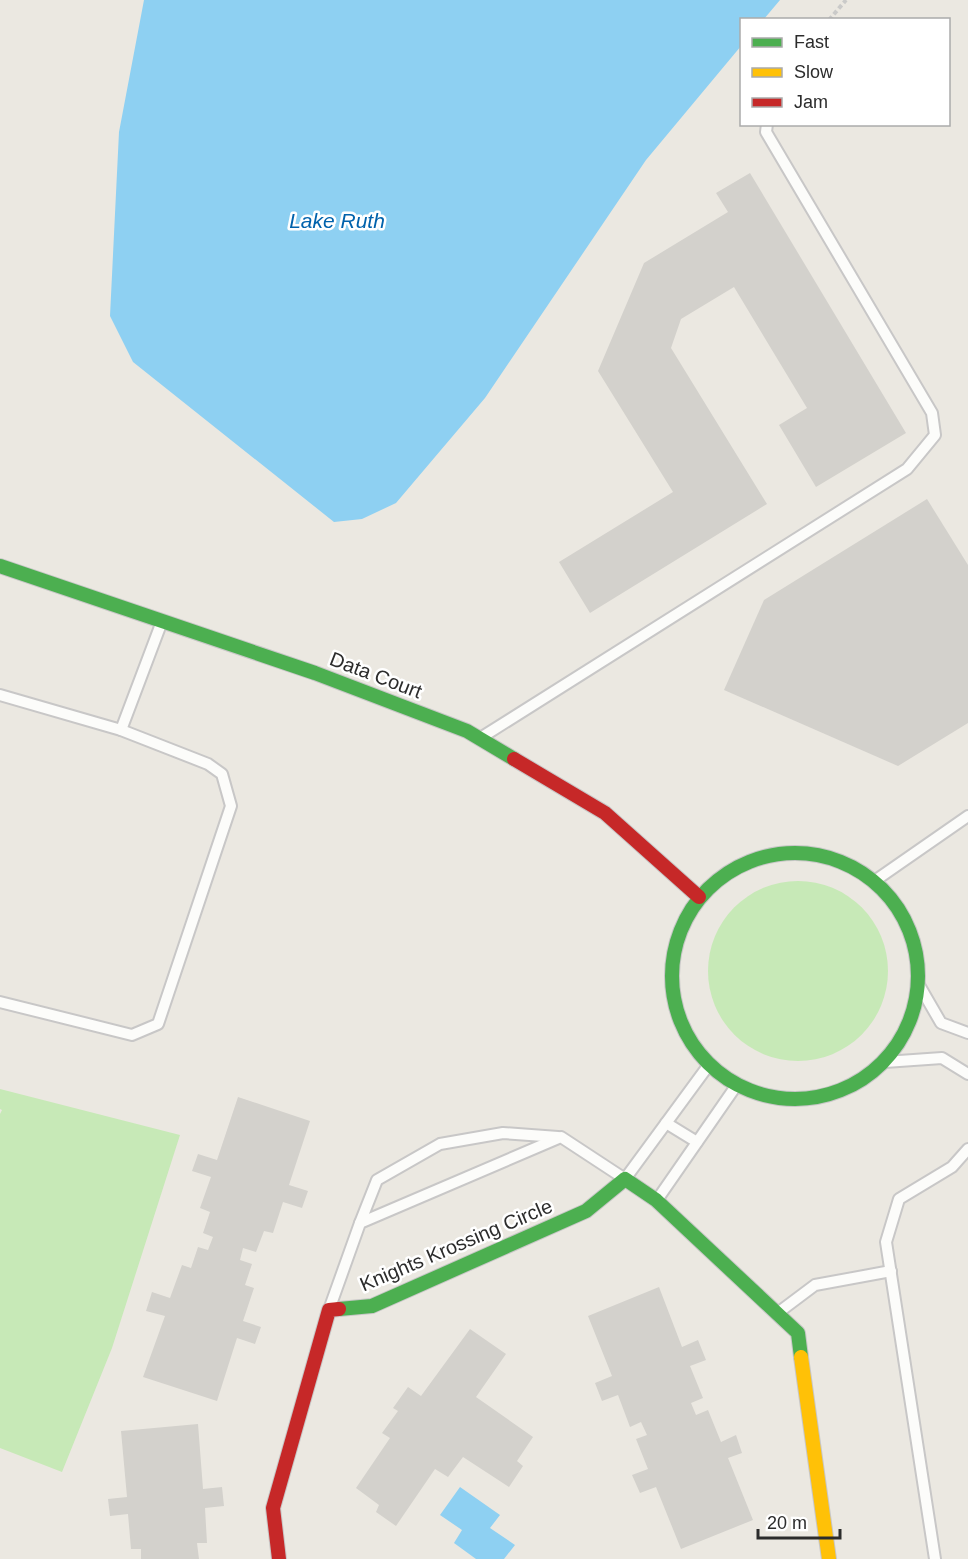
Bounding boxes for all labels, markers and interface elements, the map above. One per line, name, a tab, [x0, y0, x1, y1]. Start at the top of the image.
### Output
legend	[740, 18, 950, 126]
text: Fast	[794, 32, 829, 52]
text: Slow	[794, 62, 834, 82]
text: Jam	[794, 92, 828, 112]
water label: Lake Ruth	[289, 209, 385, 232]
street label: Data Court	[327, 647, 425, 703]
street label: Knights Krossing Circle	[357, 1194, 555, 1296]
scale bar	[758, 1502, 840, 1540]
text: 20 m	[767, 1513, 807, 1533]

